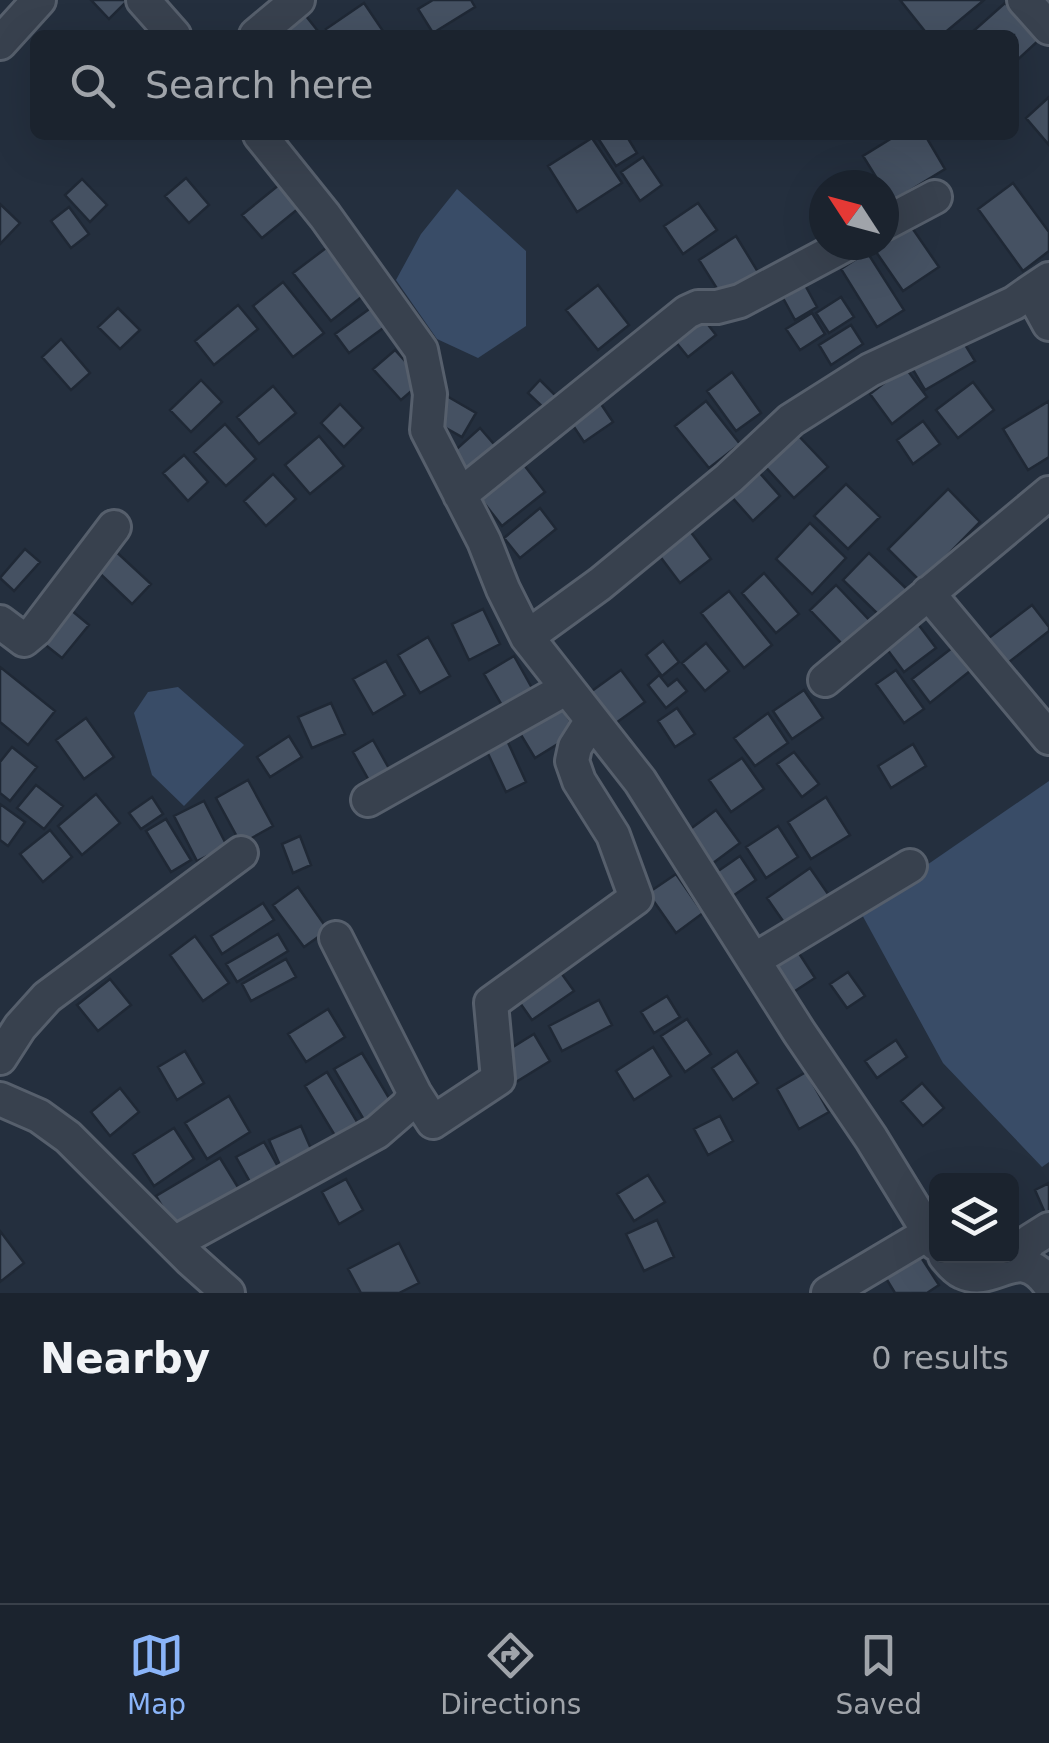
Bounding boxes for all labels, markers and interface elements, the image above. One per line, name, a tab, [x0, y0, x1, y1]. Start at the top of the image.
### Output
search box	[30, 30, 1019, 140]
icon: search	[65, 58, 120, 113]
text: Search here	[145, 63, 373, 107]
north arrow	[809, 170, 899, 260]
map controls	[929, 1173, 1019, 1263]
button: layers	[929, 1173, 1019, 1263]
text: Nearby	[40, 1334, 210, 1383]
text: 0 results	[871, 1339, 1009, 1377]
tab: Map	[127, 1628, 186, 1721]
tab: Directions	[440, 1628, 581, 1721]
tab: Saved	[835, 1628, 922, 1721]

